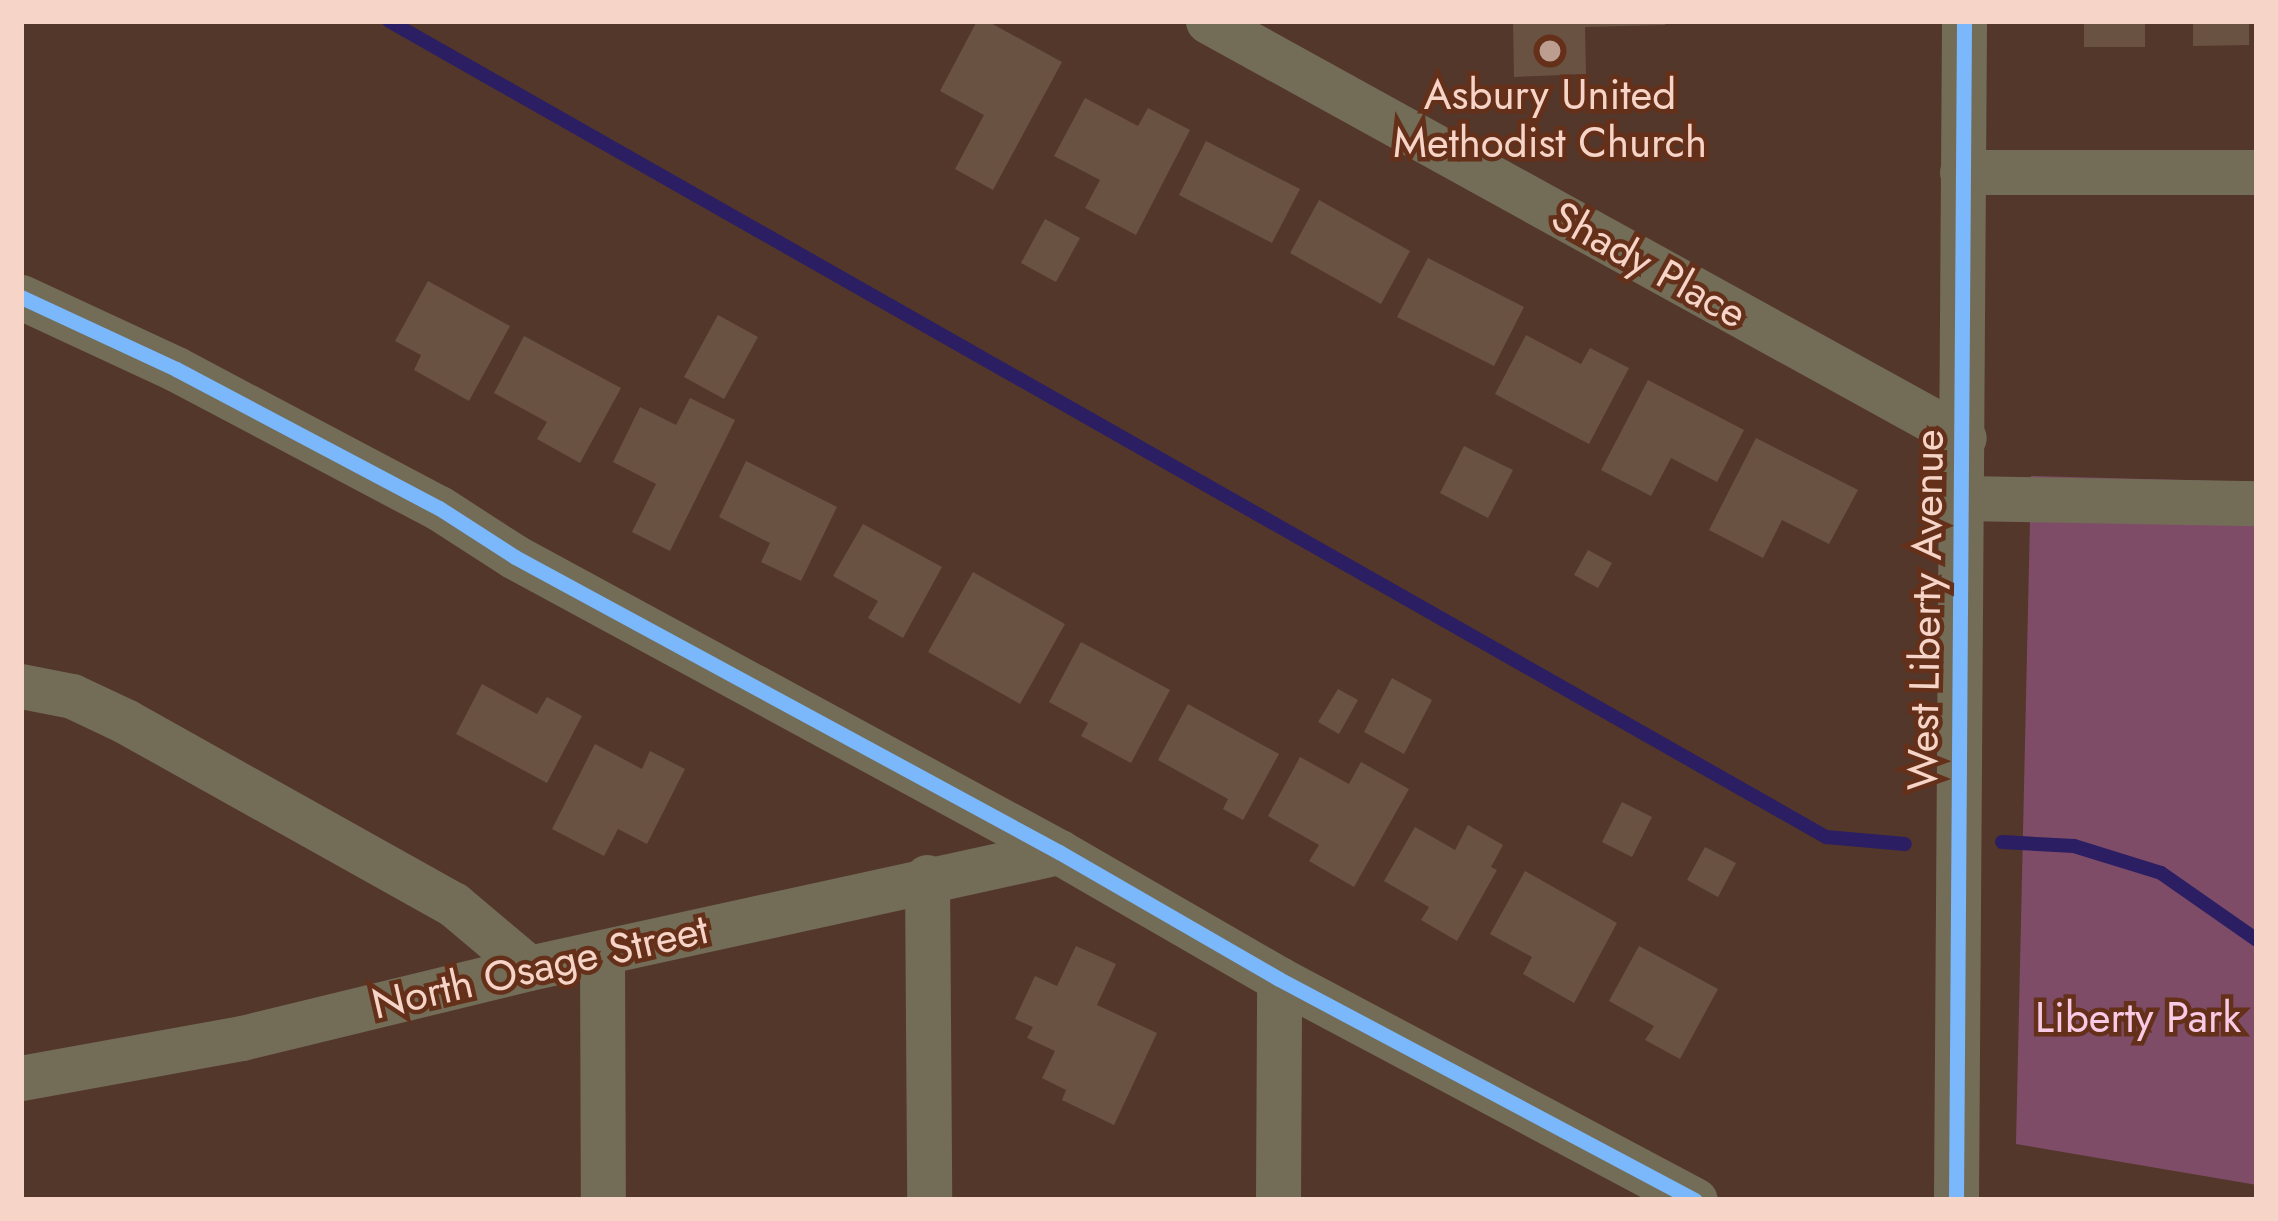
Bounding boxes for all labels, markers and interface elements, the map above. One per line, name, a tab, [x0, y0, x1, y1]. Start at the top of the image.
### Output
marker: Asbury United Methodist Church	[1537, 38, 1563, 64]
place label: Asbury United Methodist Church	[1393, 70, 1707, 168]
street label: Shady Place	[1543, 191, 1755, 339]
street label: West Liberty Avenue	[1898, 429, 1954, 791]
street label: North Osage Street	[367, 904, 713, 1030]
park label: Liberty Park	[2035, 993, 2241, 1043]

